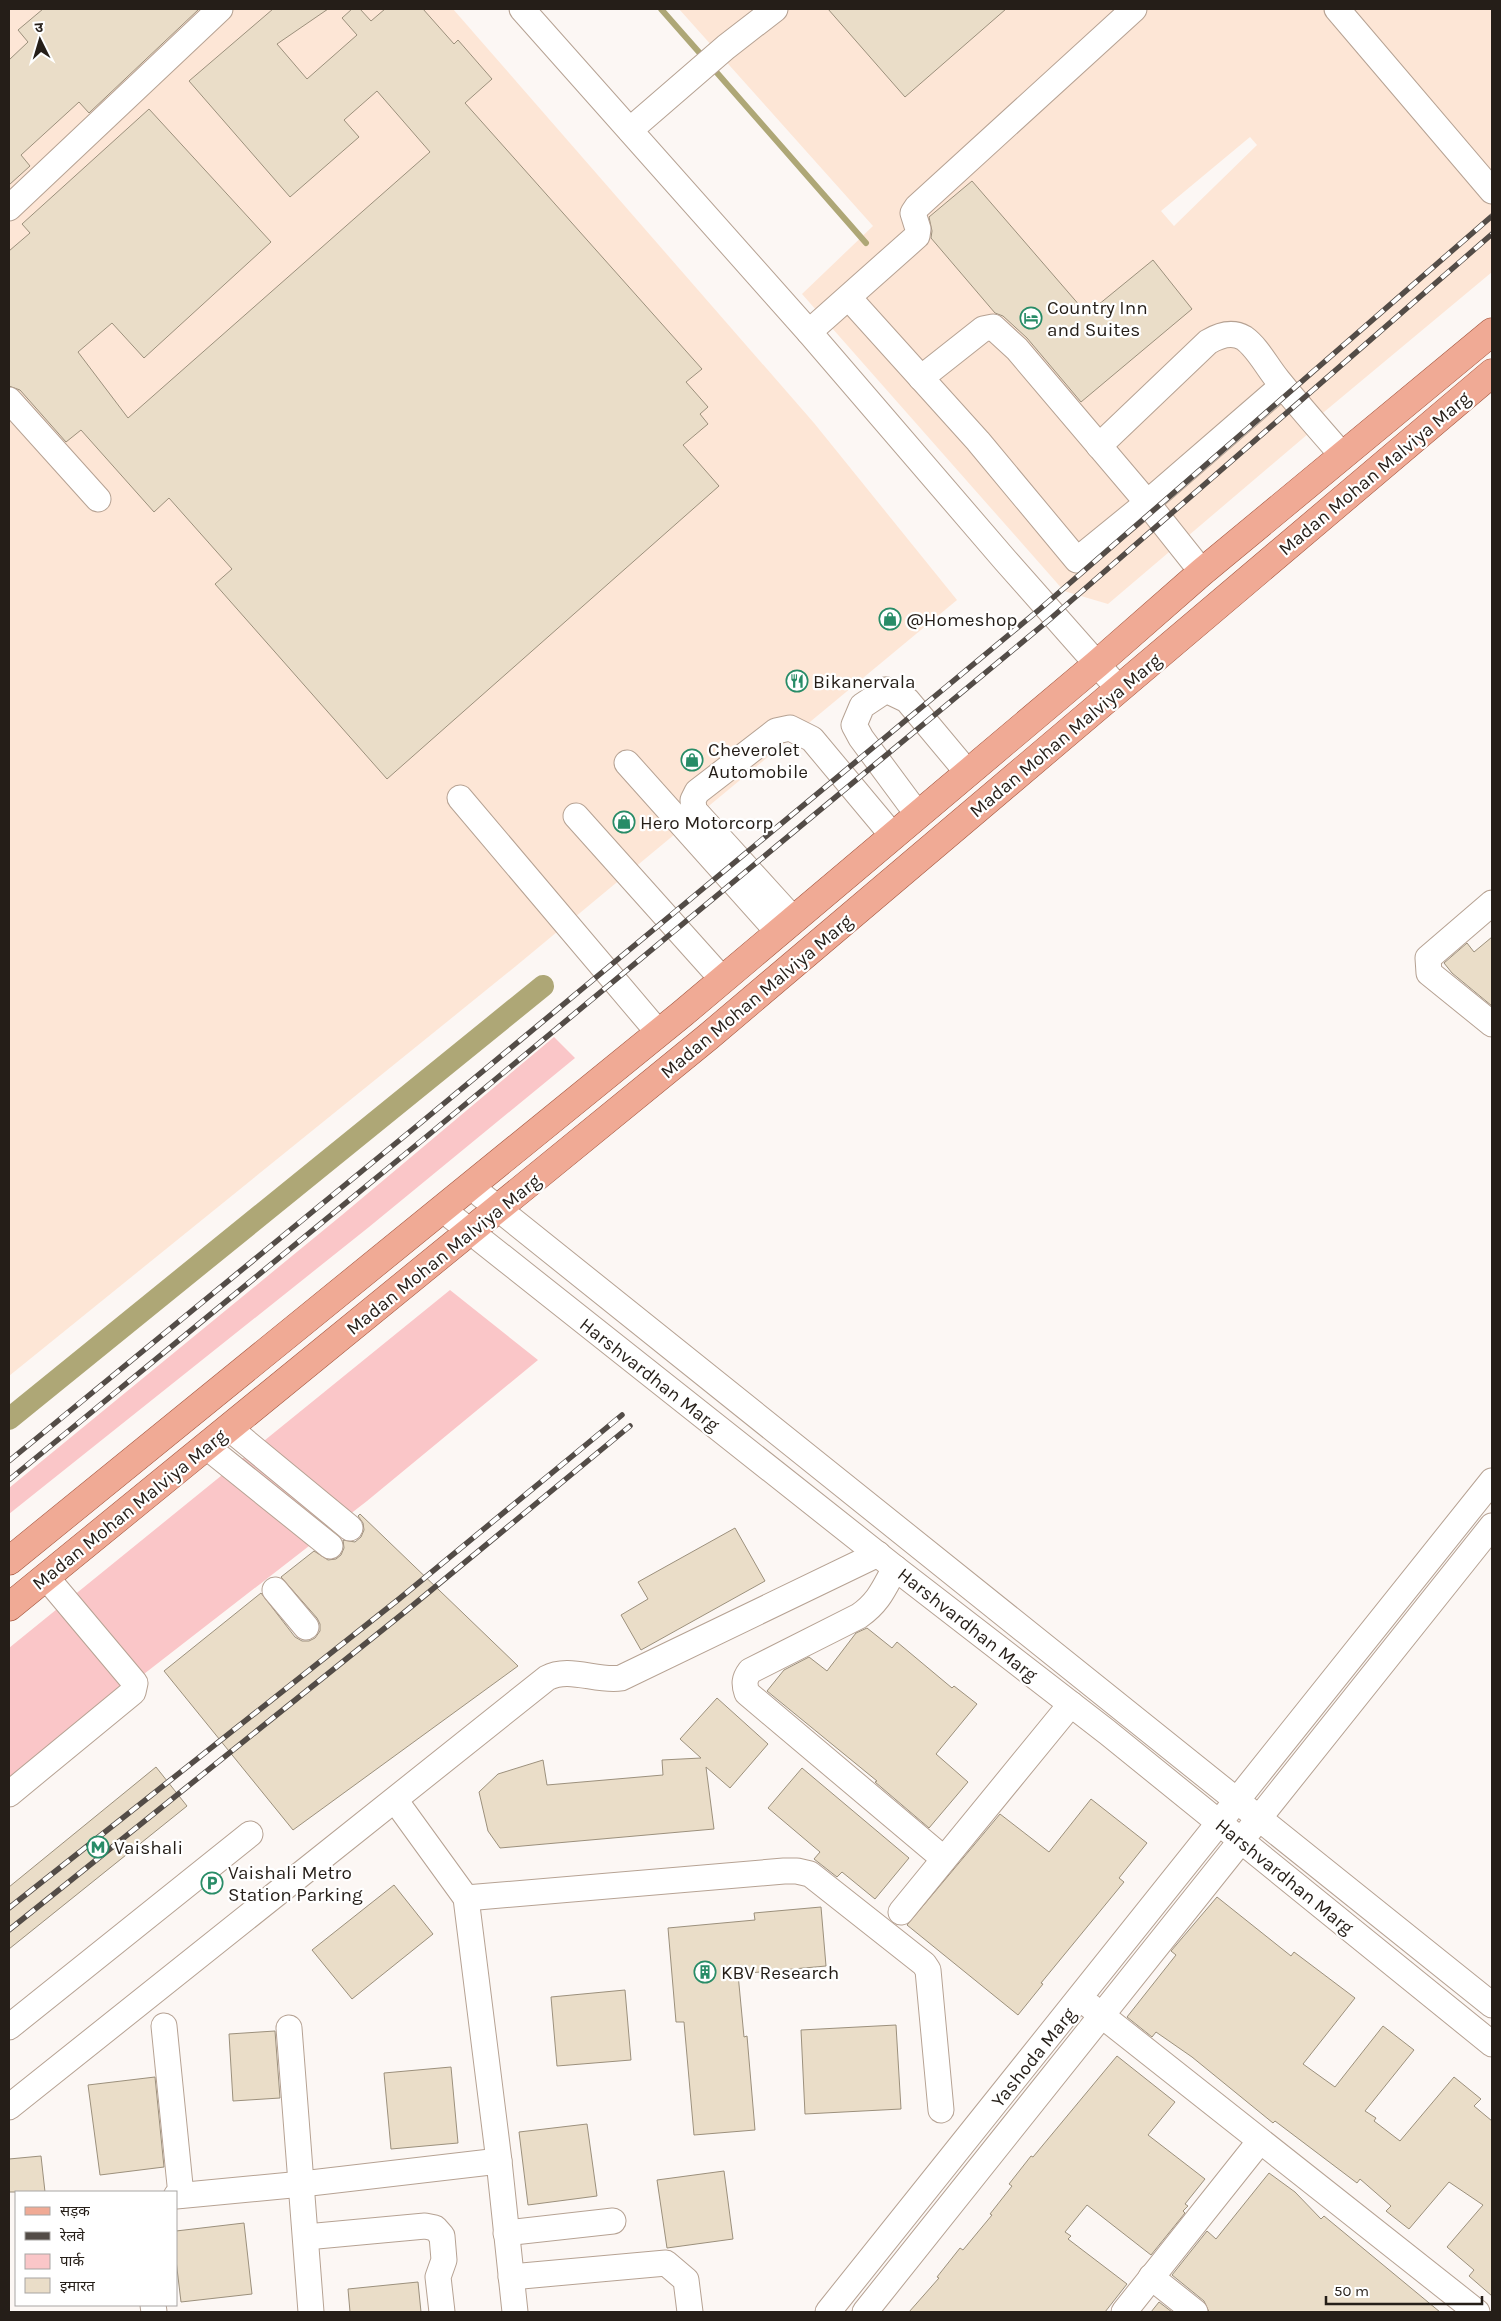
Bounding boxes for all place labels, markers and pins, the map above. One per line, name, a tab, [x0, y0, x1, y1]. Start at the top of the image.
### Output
place label: Country Inn and Suites	[1047, 297, 1148, 341]
hotel icon: Country Inn and Suites	[1019, 306, 1043, 330]
shop icon: @Homeshop	[878, 607, 902, 631]
place label: @Homeshop	[906, 609, 1017, 631]
restaurant icon: Bikanervala	[785, 669, 809, 693]
place label: Bikanervala	[813, 671, 916, 693]
place label: Cheverolet Automobile	[708, 739, 808, 783]
shop icon: Cheverolet Automobile	[680, 748, 704, 772]
shop icon: Hero Motorcorp	[612, 810, 636, 834]
place label: Hero Motorcorp	[640, 812, 773, 834]
metro station icon: Vaishali	[86, 1835, 110, 1859]
place label: Vaishali	[114, 1837, 183, 1859]
place label: Vaishali Metro Station Parking	[228, 1862, 363, 1906]
parking icon: Vaishali Metro Station Parking	[200, 1871, 224, 1895]
building icon: KBV Research	[693, 1960, 717, 1984]
place label: KBV Research	[721, 1962, 839, 1984]

